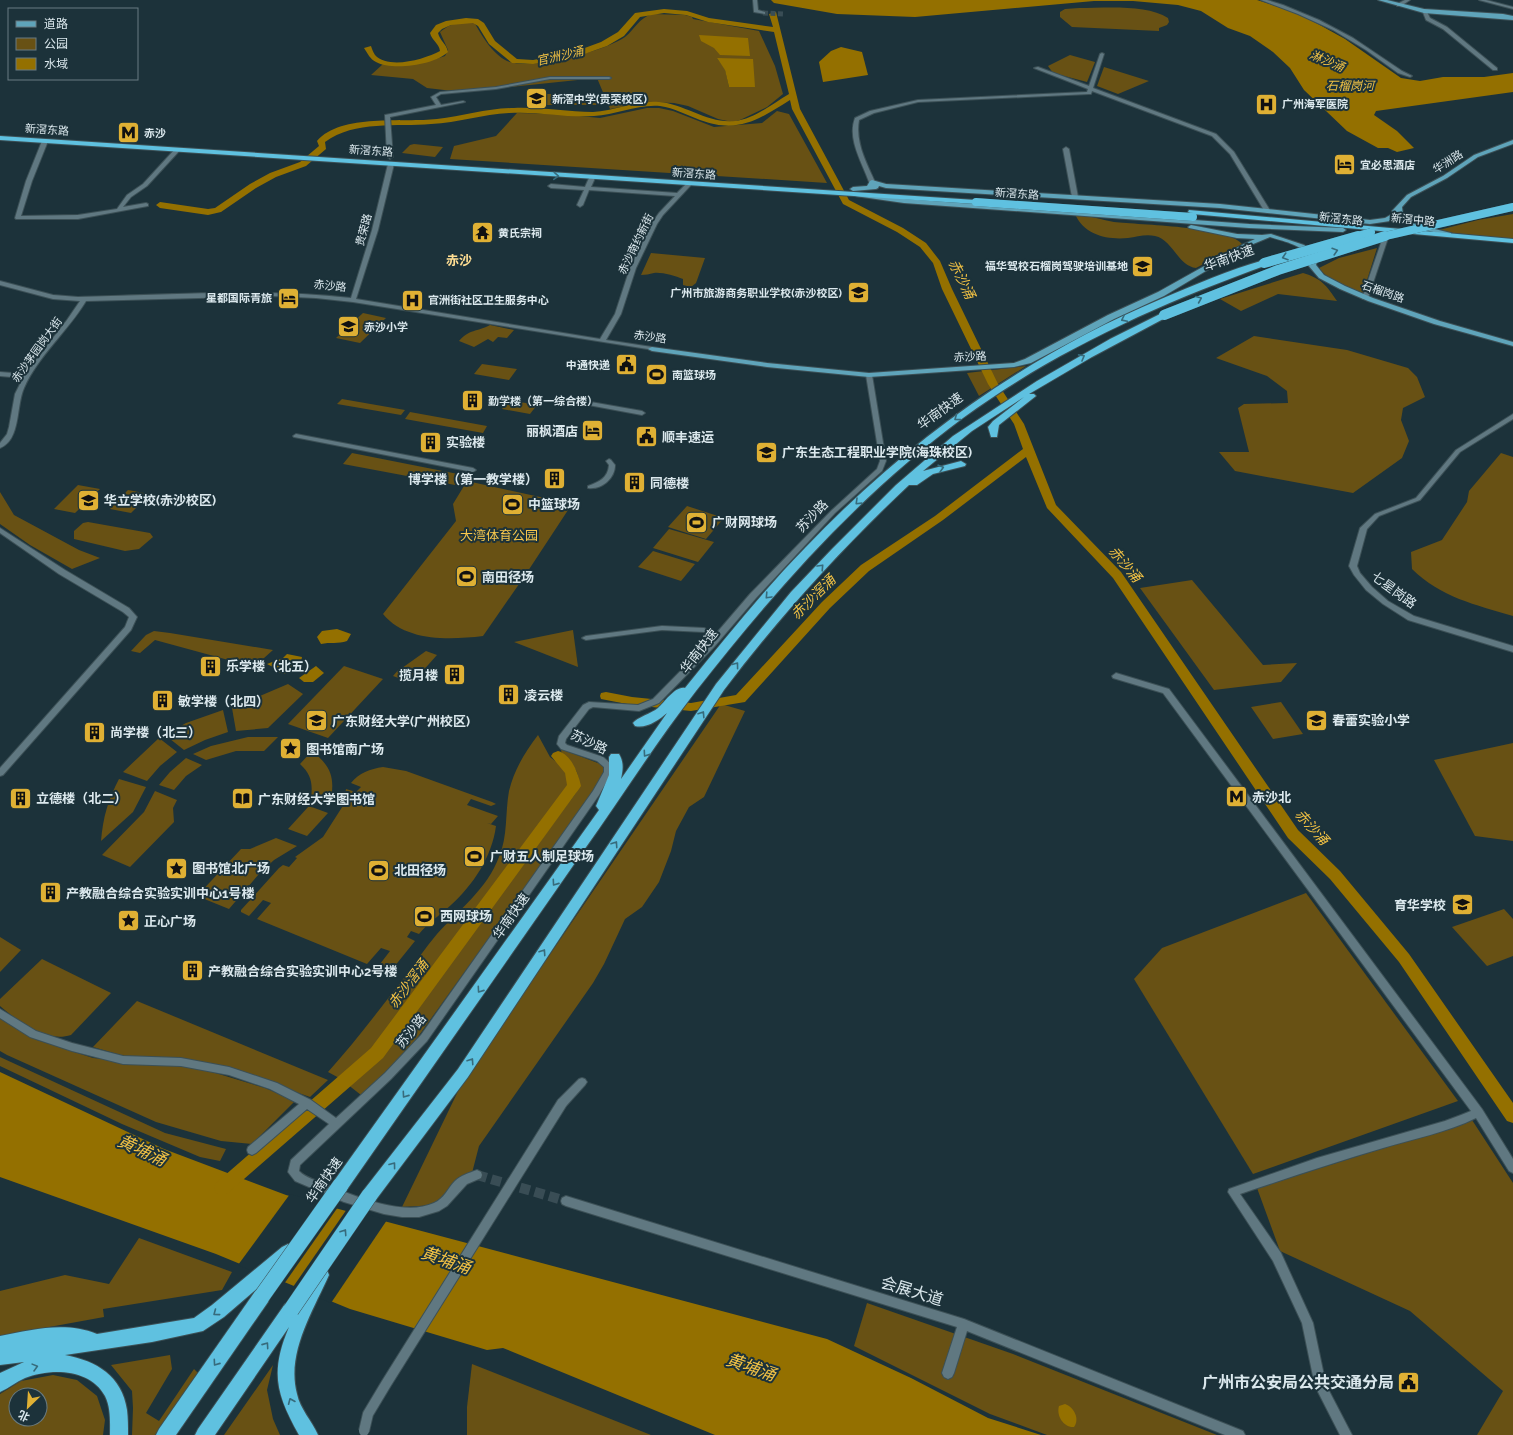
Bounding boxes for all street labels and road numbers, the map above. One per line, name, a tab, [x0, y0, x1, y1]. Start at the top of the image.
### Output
street label: 新滘东路	[25, 122, 69, 138]
street label: 新滘东路	[349, 143, 393, 159]
street label: 华洲路	[1431, 148, 1465, 176]
street label: 新滘东路	[672, 166, 716, 182]
street label: 新滘东路	[995, 186, 1039, 202]
street label: 新滘东路	[1318, 210, 1364, 228]
street label: 赤沙南约新街	[616, 211, 656, 277]
street label: 贵荣路	[353, 212, 375, 248]
street label: 新滘中路	[1391, 212, 1435, 228]
street label: 华南快速	[1202, 242, 1256, 274]
street label: 赤沙路	[313, 278, 347, 294]
street label: 石榴岗路	[1360, 279, 1406, 305]
street label: 赤沙茅园岗大街	[9, 315, 65, 385]
street label: 赤沙路	[633, 328, 667, 346]
street label: 赤沙路	[953, 350, 987, 364]
street label: 华南快速	[915, 390, 965, 432]
street label: 苏沙路	[793, 497, 831, 535]
street label: 七星岗路	[1369, 569, 1419, 611]
street label: 华南快速	[677, 626, 721, 676]
street label: 苏沙路	[568, 727, 610, 757]
street label: 华南快速	[490, 890, 532, 942]
street label: 苏沙路	[393, 1011, 429, 1051]
street label: 华南快速	[303, 1154, 345, 1206]
street label: 会展大道	[879, 1273, 945, 1309]

